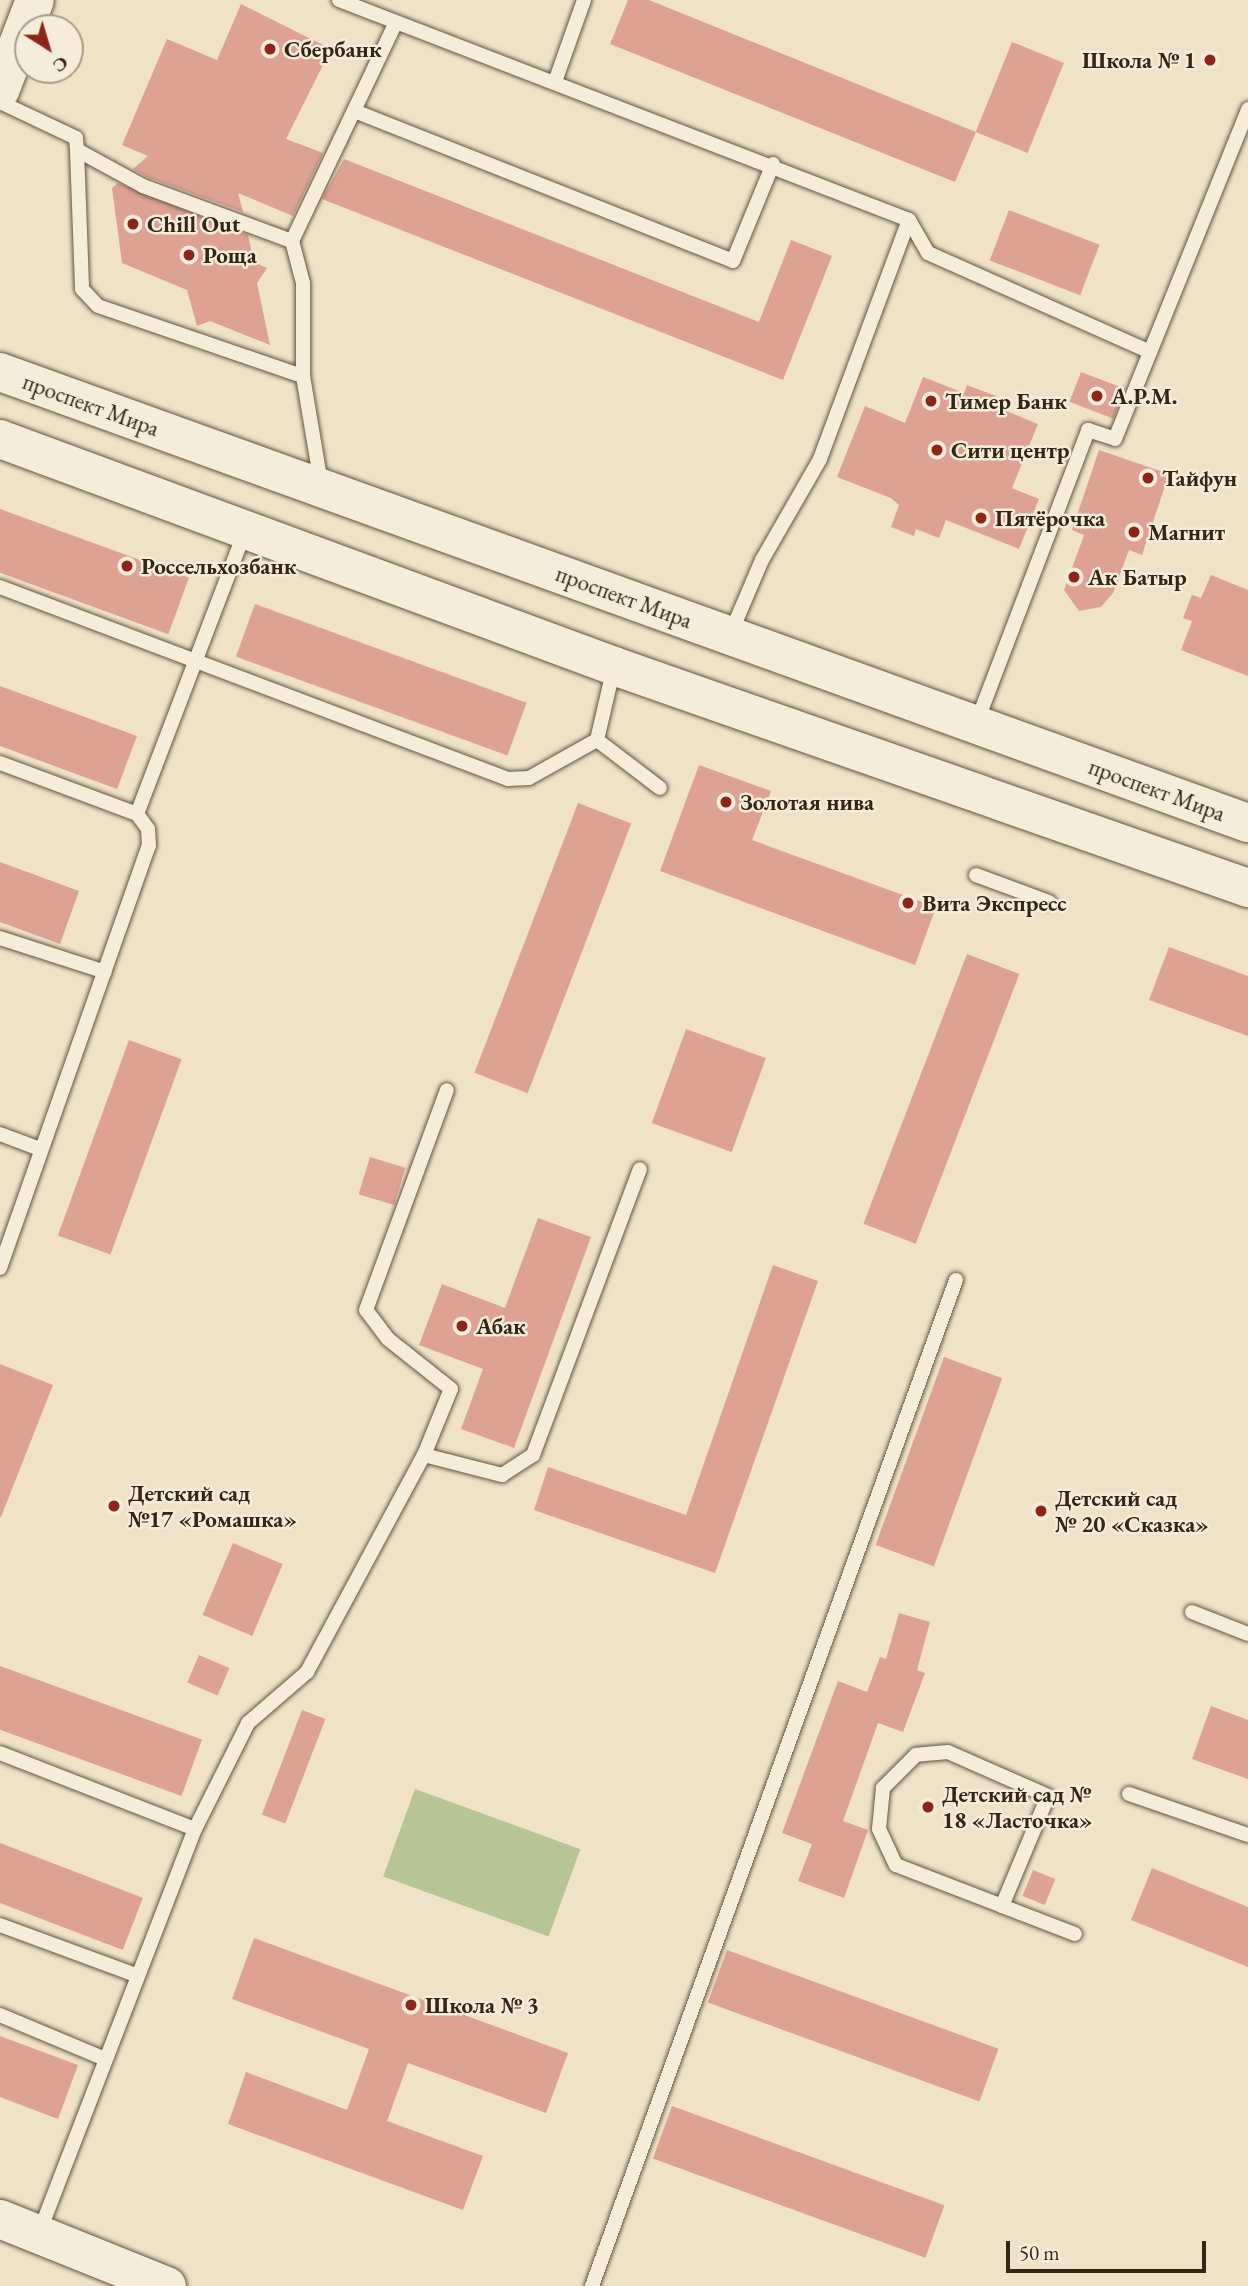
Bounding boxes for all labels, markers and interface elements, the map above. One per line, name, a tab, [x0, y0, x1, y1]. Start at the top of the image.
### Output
north arrow	[14, 14, 84, 84]
place label: Сбербанк	[284, 35, 382, 63]
marker: Сбербанк	[262, 41, 278, 57]
place label: Школа № 1	[1082, 46, 1196, 74]
text: С	[48, 51, 74, 79]
marker: Школа № 1	[1202, 52, 1218, 68]
place label: Chill Out	[147, 210, 240, 238]
marker: Chill Out	[125, 216, 141, 232]
place label: Роща	[203, 241, 257, 269]
marker: Роща	[181, 247, 197, 263]
street label: проспект Мира	[19, 368, 163, 442]
place label: А.Р.М.	[1111, 382, 1177, 410]
place label: Тимер Банк	[945, 387, 1067, 415]
marker: А.Р.М.	[1089, 388, 1105, 404]
marker: Тимер Банк	[923, 393, 939, 409]
place label: Сити центр	[951, 436, 1069, 464]
marker: Сити центр	[929, 442, 945, 458]
place label: Тайфун	[1162, 464, 1237, 492]
marker: Тайфун	[1140, 470, 1156, 486]
place label: Пятёрочка	[995, 504, 1105, 532]
marker: Пятёрочка	[973, 510, 989, 526]
place label: Магнит	[1148, 518, 1225, 546]
marker: Магнит	[1126, 524, 1142, 540]
place label: Россельхозбанк	[141, 552, 296, 580]
marker: Россельхозбанк	[119, 558, 135, 574]
street label: проспект Мира	[552, 560, 696, 634]
place label: Ак Батыр	[1088, 563, 1187, 591]
marker: Ак Батыр	[1066, 569, 1082, 585]
street label: проспект Мира	[1085, 753, 1229, 827]
place label: Золотая нива	[740, 788, 874, 816]
marker: Золотая нива	[718, 794, 734, 810]
place label: Вита Экспресс	[922, 889, 1067, 917]
marker: Вита Экспресс	[900, 895, 916, 911]
place label: Абак	[476, 1312, 526, 1340]
marker: Абак	[454, 1318, 470, 1334]
place label: Детский сад №17 «Ромашка»	[128, 1479, 297, 1533]
place label: Детский сад № 20 «Сказка»	[1055, 1484, 1209, 1538]
marker: Детский сад №17 «Ромашка»	[106, 1498, 122, 1514]
marker: Детский сад № 20 «Сказка»	[1033, 1503, 1049, 1519]
place label: Детский сад № 18 «Ласточка»	[942, 1780, 1093, 1834]
marker: Детский сад № 18 «Ласточка»	[920, 1799, 936, 1815]
place label: Школа № 3	[425, 1991, 539, 2019]
marker: Школа № 3	[403, 1997, 419, 2013]
scale bar	[1010, 2226, 1210, 2270]
text: 50 m	[1019, 2239, 1060, 2266]

